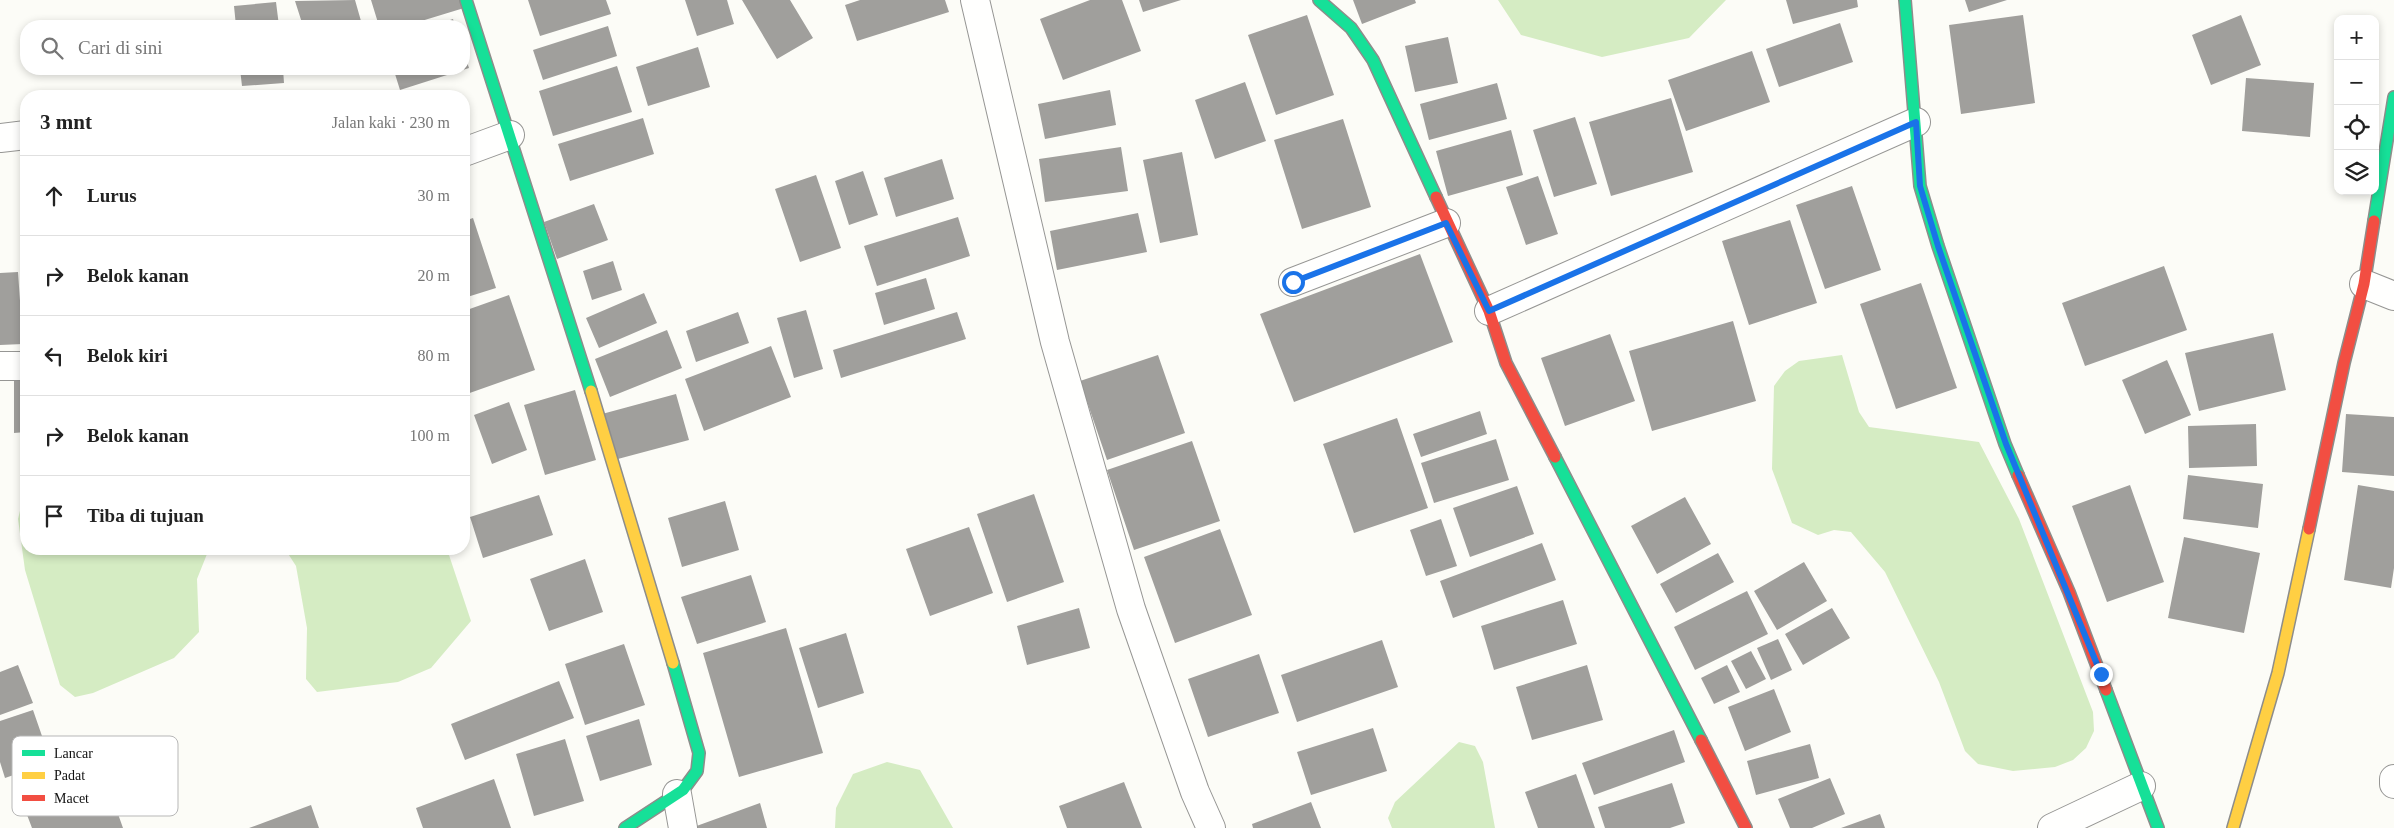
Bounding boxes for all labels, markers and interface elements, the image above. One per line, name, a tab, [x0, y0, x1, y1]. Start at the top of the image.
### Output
map controls	[2334, 15, 2379, 195]
button: +	[2334, 15, 2379, 60]
search box	[20, 20, 470, 75]
icon: search	[38, 34, 66, 62]
text: Cari di sini	[78, 37, 162, 58]
button: −	[2334, 60, 2379, 105]
button: locate	[2334, 105, 2379, 150]
text: 3 mnt	[40, 110, 92, 134]
text: Jalan kaki · 230 m	[332, 114, 450, 131]
button: layers	[2334, 150, 2379, 195]
icon: ahead	[40, 182, 68, 210]
text: Lurus	[87, 185, 137, 206]
text: 30 m	[418, 187, 450, 204]
icon: right	[40, 262, 68, 290]
text: Belok kanan	[87, 265, 189, 286]
text: 20 m	[418, 267, 450, 284]
route start	[1282, 271, 1305, 294]
icon: left	[40, 342, 68, 370]
text: Belok kiri	[87, 345, 168, 366]
text: 80 m	[418, 347, 450, 364]
icon: right	[40, 422, 68, 450]
text: Belok kanan	[87, 425, 189, 446]
text: 100 m	[410, 427, 450, 444]
icon: arrive	[40, 502, 68, 530]
text: Tiba di tujuan	[87, 505, 204, 526]
route end	[2090, 663, 2113, 686]
legend	[12, 736, 178, 816]
text: Lancar	[54, 746, 93, 761]
text: Padat	[54, 768, 85, 783]
text: Macet	[54, 791, 89, 806]

